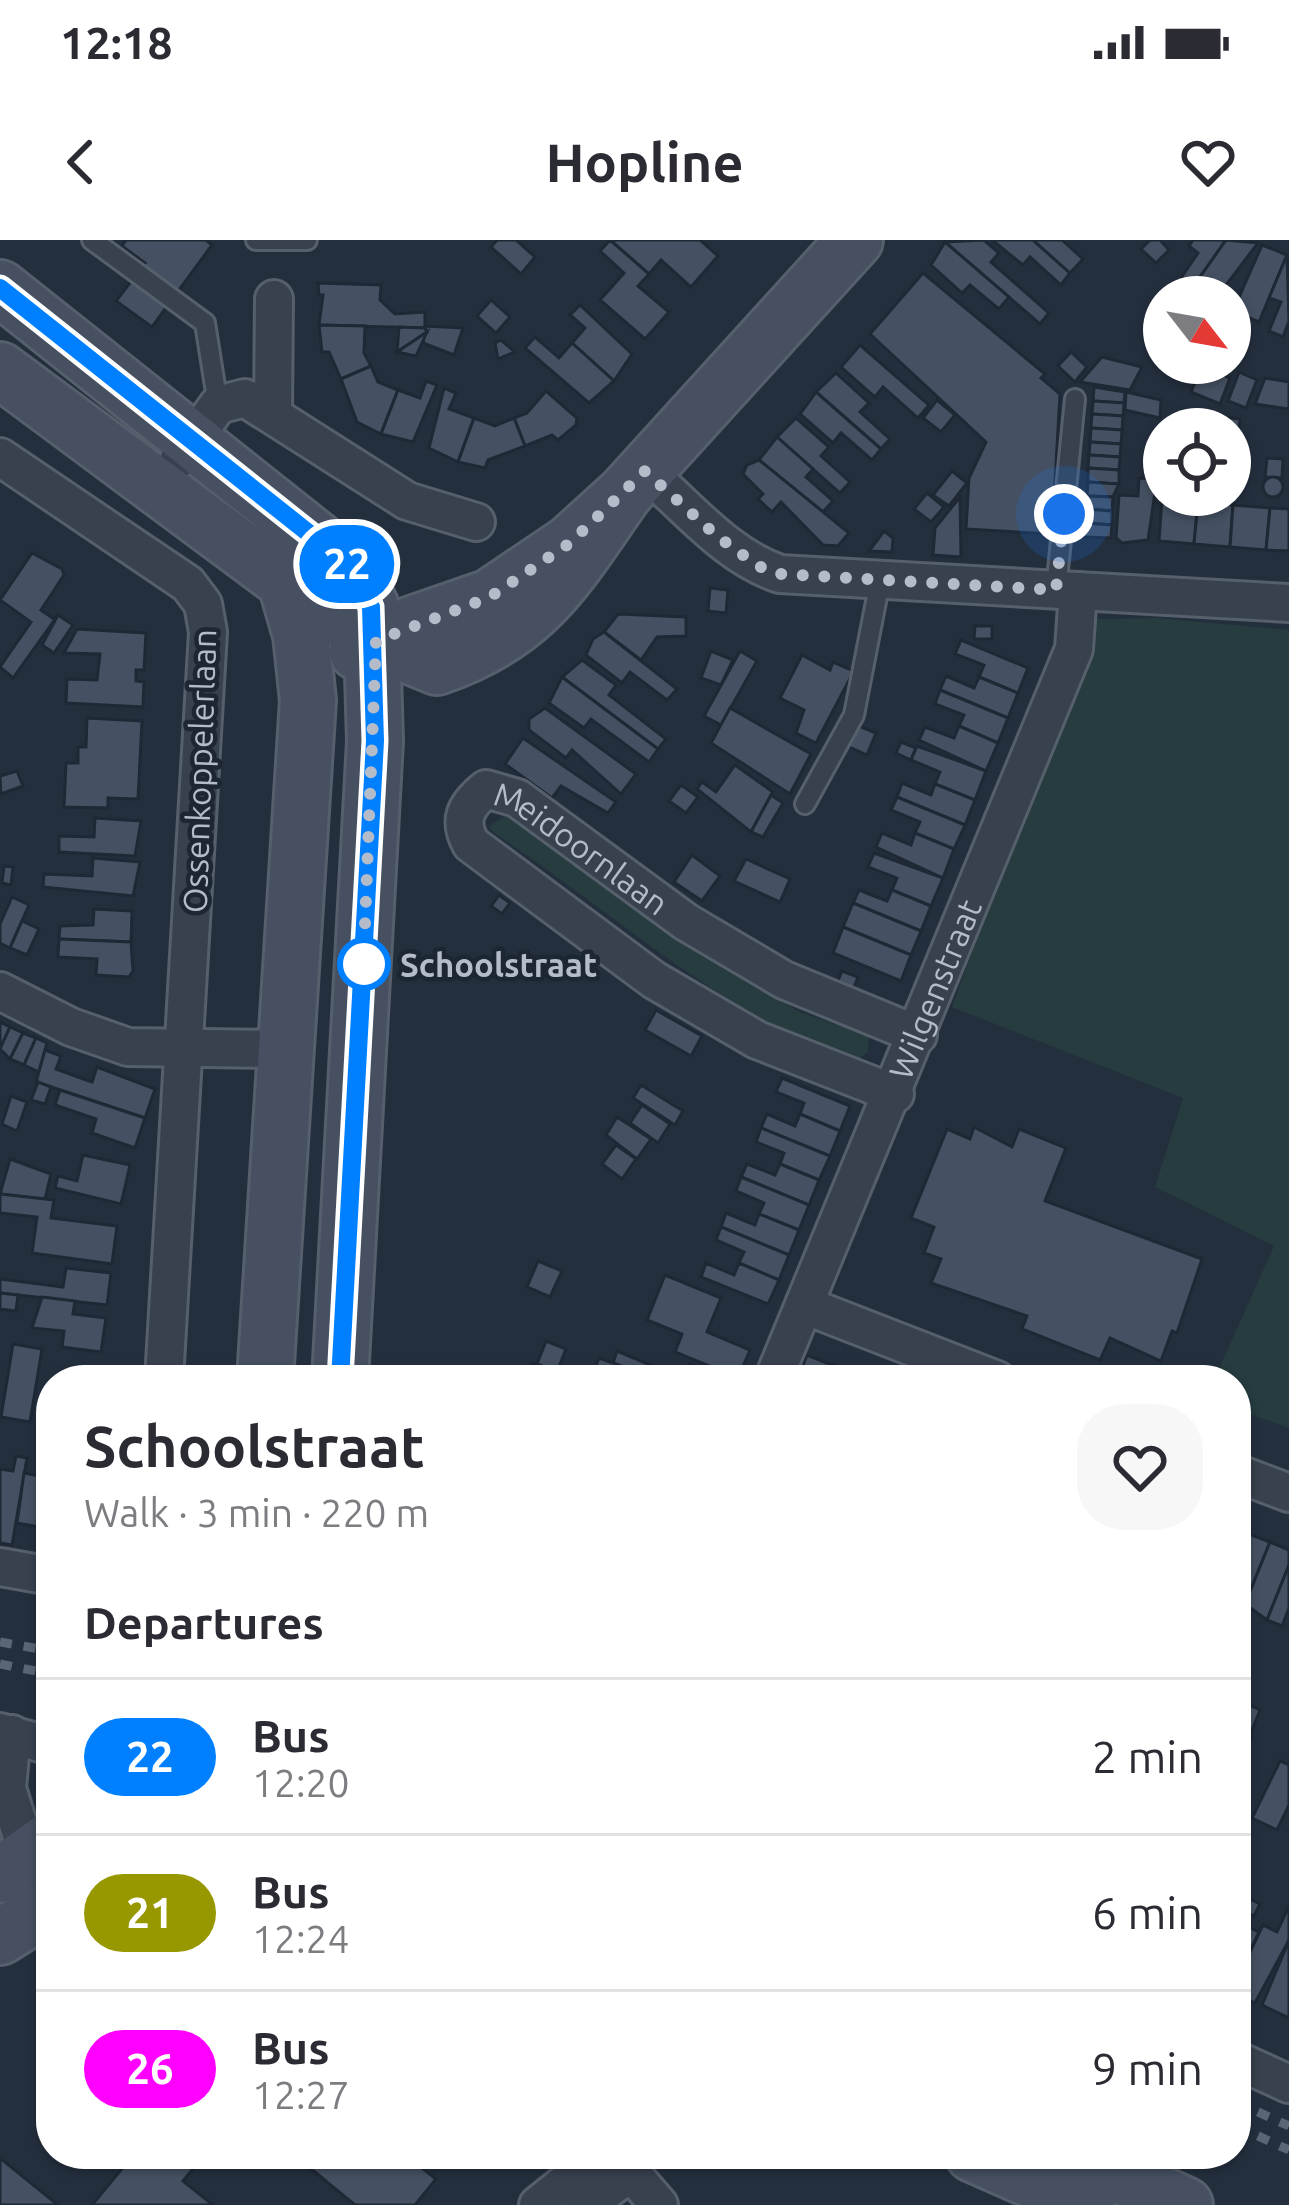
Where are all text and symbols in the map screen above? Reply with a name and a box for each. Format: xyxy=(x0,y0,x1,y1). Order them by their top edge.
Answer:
text: 12:18 xyxy=(60,17,173,68)
icon: back xyxy=(48,129,114,195)
icon: heart xyxy=(1175,129,1241,195)
text: Hopline xyxy=(545,132,744,192)
north arrow xyxy=(1143,276,1251,384)
map controls xyxy=(1143,276,1251,516)
button: locate xyxy=(1143,408,1251,516)
your location xyxy=(1034,484,1094,544)
line badge: 22 xyxy=(293,525,401,603)
text: 22 xyxy=(323,540,371,587)
street label: Ossenkoppelerlaan xyxy=(176,628,222,914)
street label: Meidoornlaan xyxy=(490,774,676,921)
street label: Wilgenstraat xyxy=(881,894,987,1084)
marker: Schoolstraat xyxy=(339,939,389,989)
place label: Schoolstraat xyxy=(400,946,597,983)
button: heart xyxy=(1077,1404,1203,1530)
text: Schoolstraat xyxy=(84,1414,425,1478)
text: Walk · 3 min · 220 m xyxy=(84,1491,429,1534)
text: Departures xyxy=(84,1597,324,1648)
text: Bus xyxy=(252,1710,329,1761)
text: 2 min xyxy=(1092,1731,1203,1782)
text: 22 xyxy=(126,1733,174,1780)
text: 12:20 xyxy=(252,1761,350,1804)
text: Bus xyxy=(252,1866,329,1917)
text: 6 min xyxy=(1092,1887,1203,1938)
text: 21 xyxy=(126,1889,174,1936)
text: 12:24 xyxy=(252,1917,350,1960)
text: Bus xyxy=(252,2022,329,2073)
text: 9 min xyxy=(1092,2043,1203,2094)
text: 26 xyxy=(126,2045,174,2092)
text: 12:27 xyxy=(252,2073,350,2116)

